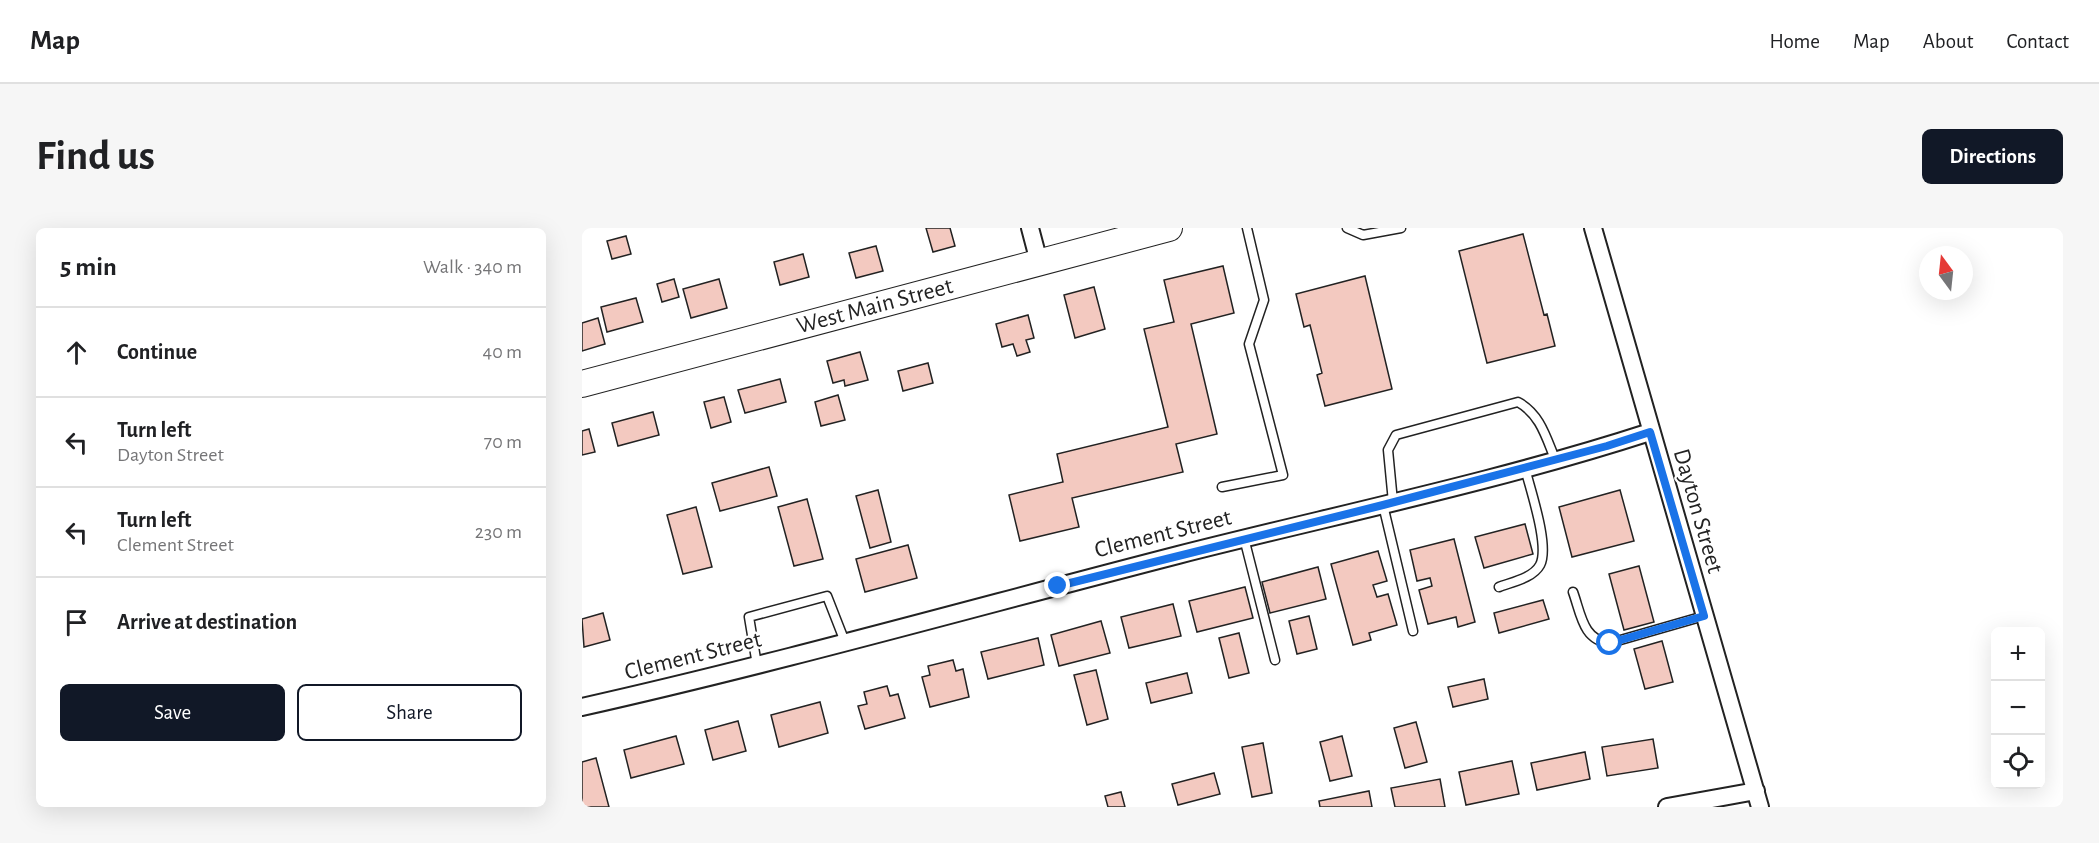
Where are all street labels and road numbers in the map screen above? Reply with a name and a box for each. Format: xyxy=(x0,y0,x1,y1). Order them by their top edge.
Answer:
street label: West Main Street xyxy=(794,274,956,338)
street label: Dayton Street xyxy=(1669,446,1727,576)
street label: Clement Street xyxy=(1092,505,1234,563)
street label: Clement Street xyxy=(622,627,764,685)

